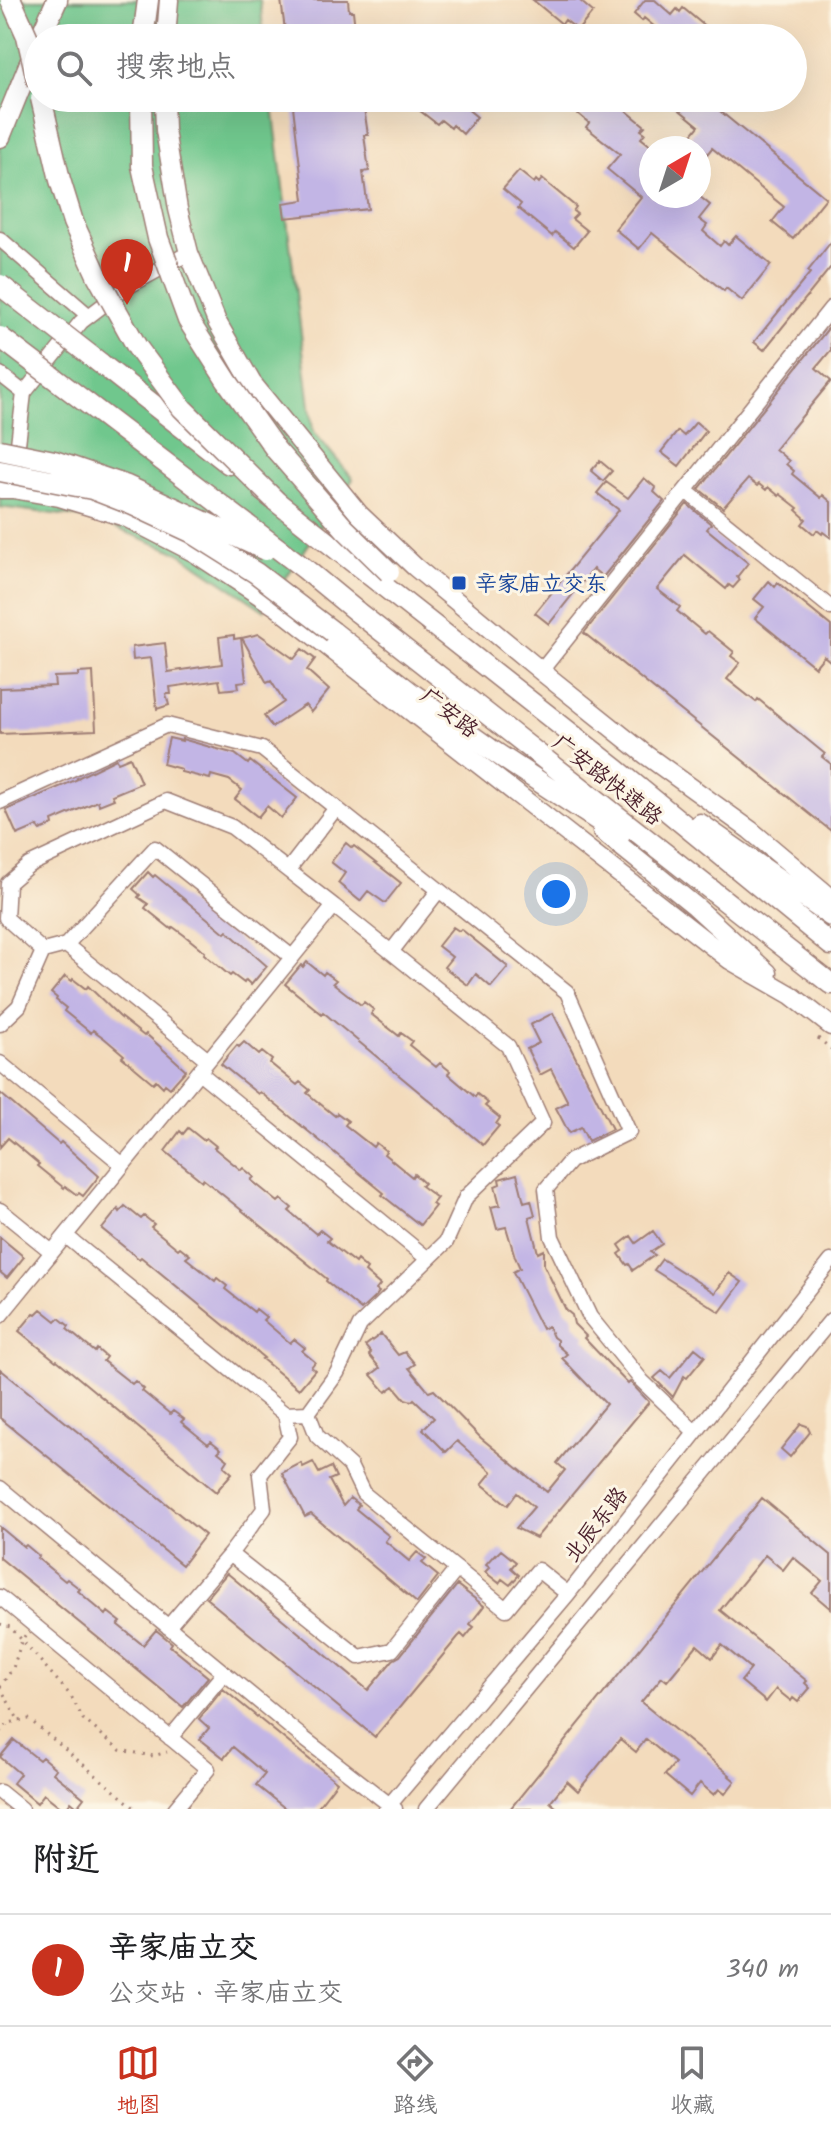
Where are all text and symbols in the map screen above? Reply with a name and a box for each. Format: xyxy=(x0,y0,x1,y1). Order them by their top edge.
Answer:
search box xyxy=(24,24,807,112)
text: 搜索地点 xyxy=(116,44,236,92)
icon: search xyxy=(52,46,96,90)
north arrow xyxy=(639,136,711,208)
pin: 1 xyxy=(101,239,153,305)
place label: 辛家庙立交东 xyxy=(475,568,607,603)
marker: 辛家庙立交东 xyxy=(450,574,468,592)
street label: 广安路 xyxy=(412,680,485,748)
street label: 广安路快速路 xyxy=(544,727,669,835)
your location xyxy=(536,874,576,914)
street label: 北辰东路 xyxy=(556,1480,638,1571)
text: 附近 xyxy=(32,1834,100,1888)
text: 辛家庙立交 xyxy=(108,1925,258,1973)
text: 1 xyxy=(54,1949,62,1991)
text: 340 m xyxy=(726,1949,799,1991)
text: 公交站 · 辛家庙立交 xyxy=(108,1973,343,2015)
tab: 地图 xyxy=(116,2041,161,2124)
tab: 路线 xyxy=(393,2041,438,2124)
tab: 收藏 xyxy=(670,2041,715,2124)

